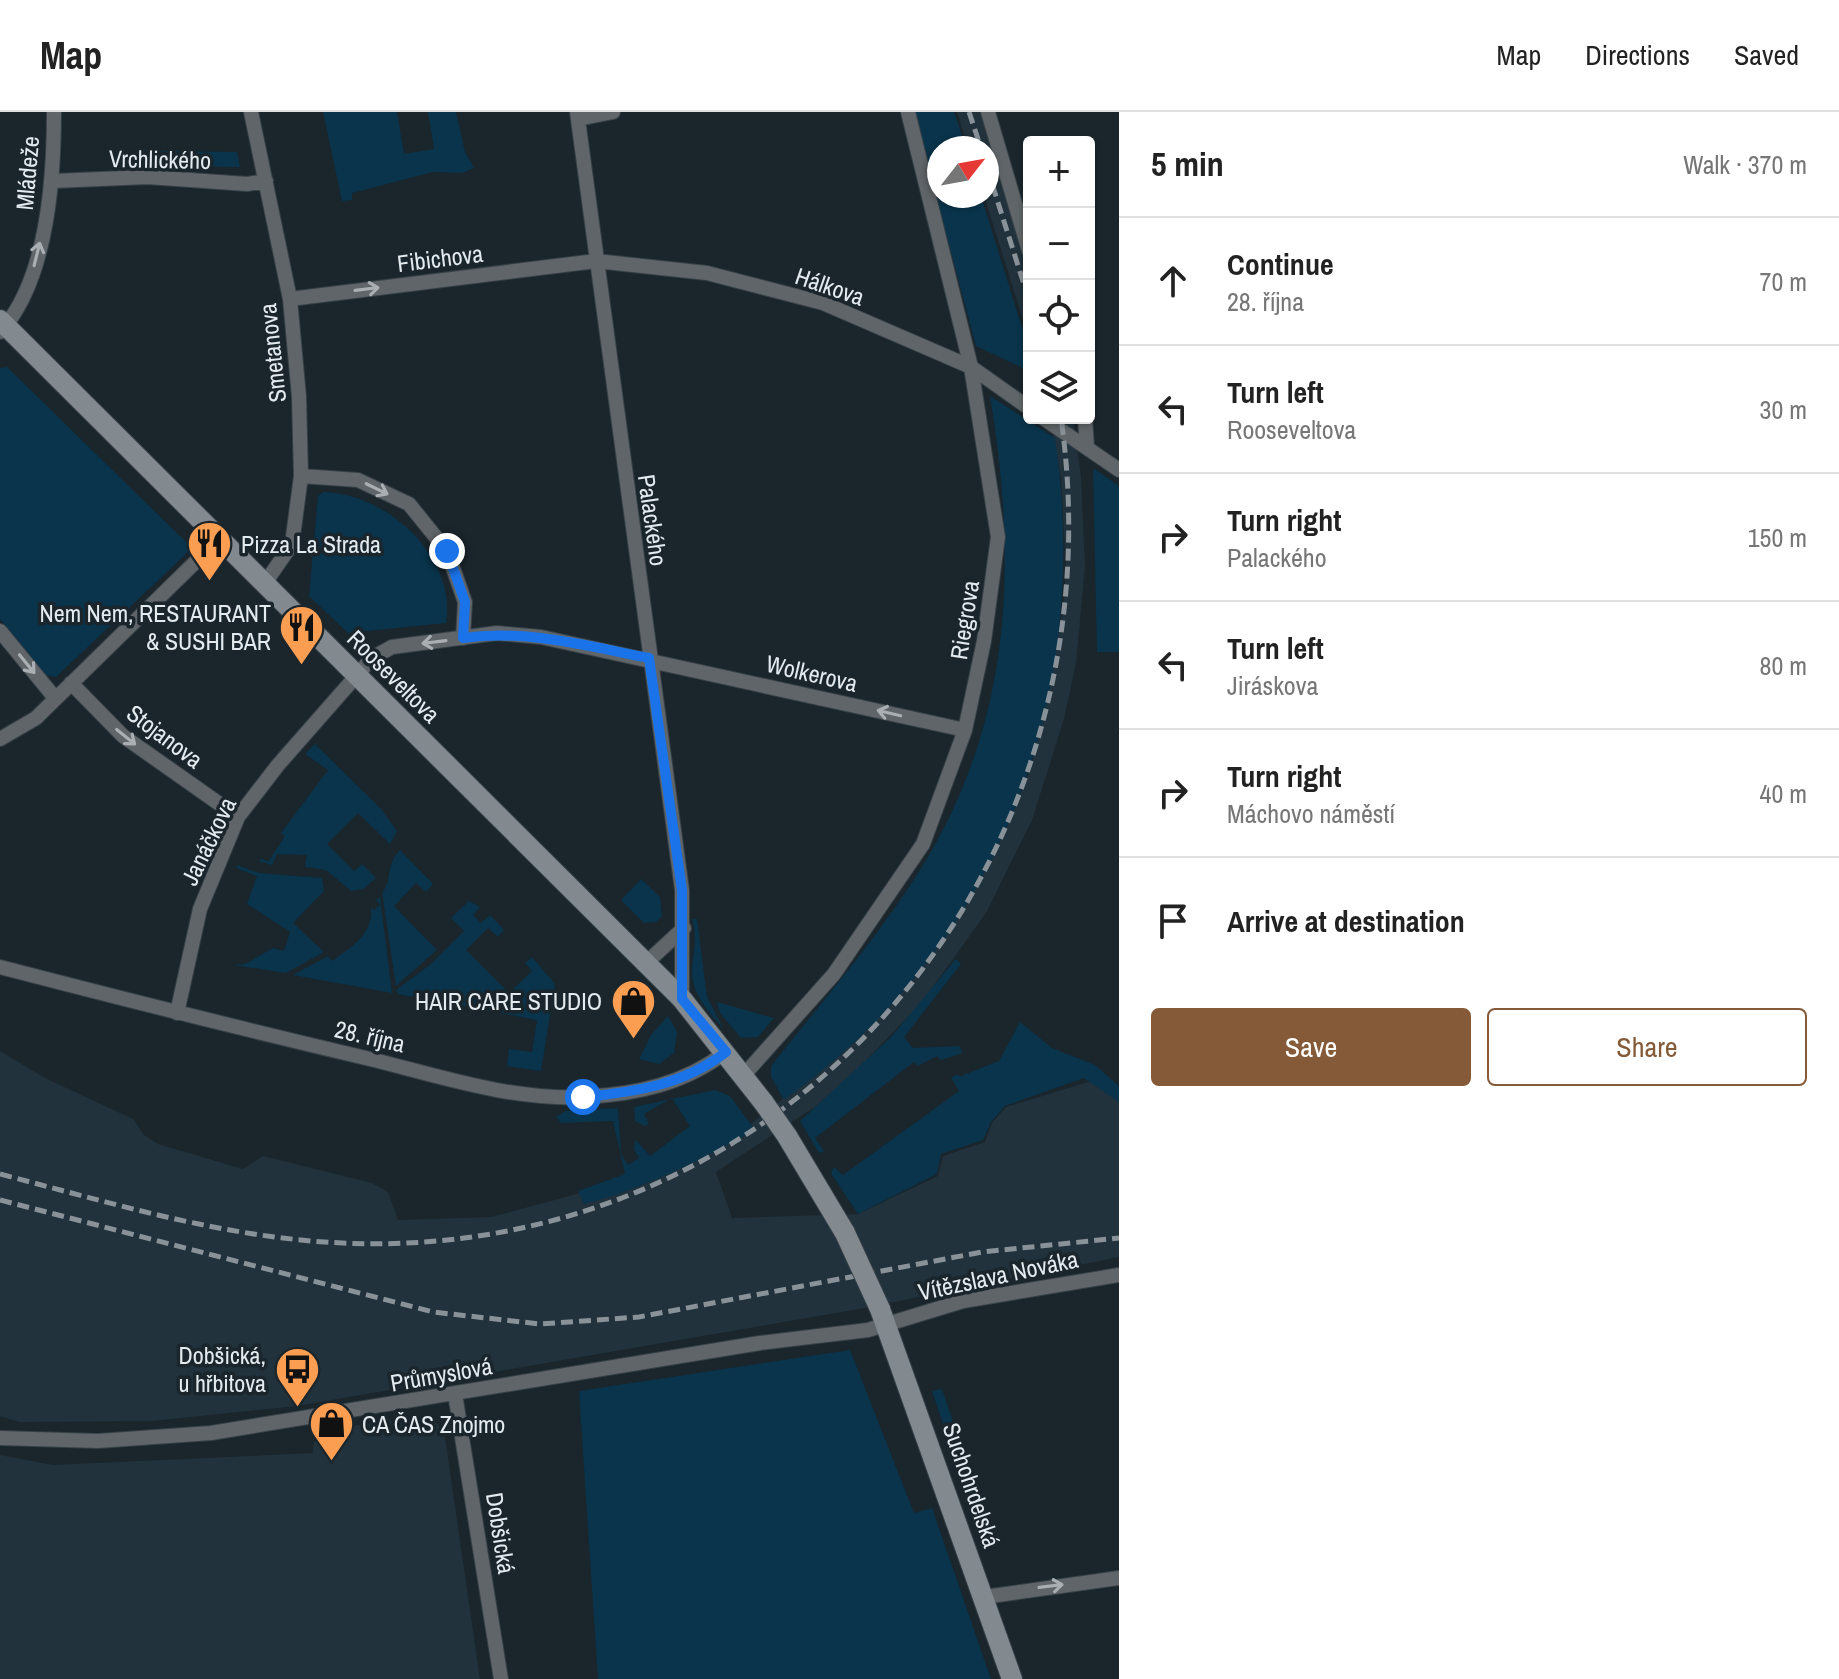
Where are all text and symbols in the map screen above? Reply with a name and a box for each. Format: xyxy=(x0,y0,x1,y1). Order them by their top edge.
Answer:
text: Map xyxy=(40,30,102,81)
text: Map xyxy=(1497,36,1541,74)
text: Directions xyxy=(1585,36,1690,74)
text: Saved xyxy=(1734,36,1799,74)
street label: Mládeže xyxy=(8,135,46,211)
north arrow xyxy=(927,136,999,208)
map controls xyxy=(1023,136,1095,424)
button: + xyxy=(1023,136,1095,208)
text: 5 min xyxy=(1151,141,1224,187)
street label: Vrchlického xyxy=(109,142,211,176)
text: Walk · 370 m xyxy=(1683,147,1807,182)
button: − xyxy=(1023,208,1095,280)
street label: Fibichova xyxy=(395,237,485,279)
one-way arrow xyxy=(30,242,45,268)
text: Continue xyxy=(1227,244,1334,284)
street label: Hálkova xyxy=(791,259,869,313)
icon: ahead xyxy=(1151,259,1195,303)
text: 70 m xyxy=(1760,264,1807,299)
button: locate xyxy=(1023,280,1095,352)
one-way arrow xyxy=(354,281,379,296)
text: 28. října xyxy=(1227,284,1304,319)
street label: Smetanova xyxy=(251,302,293,404)
button: layers xyxy=(1023,352,1095,424)
text: Turn left xyxy=(1227,372,1324,412)
icon: left xyxy=(1151,387,1195,431)
text: 30 m xyxy=(1760,392,1807,427)
text: Rooseveltova xyxy=(1227,412,1356,447)
street label: Palackého xyxy=(631,472,675,568)
one-way arrow xyxy=(364,481,388,497)
text: Turn right xyxy=(1227,500,1341,540)
icon: right xyxy=(1151,515,1195,559)
restaurant icon: Pizza La Strada xyxy=(186,520,234,583)
text: 150 m xyxy=(1748,520,1807,555)
place label: Pizza La Strada xyxy=(241,528,381,560)
route end xyxy=(429,533,465,569)
text: Palackého xyxy=(1227,540,1327,575)
street label: Riegrova xyxy=(942,578,986,662)
place label: Nem Nem, RESTAURANT & SUSHI BAR xyxy=(40,597,271,657)
restaurant icon: Nem Nem, RESTAURANT & SUSHI BAR xyxy=(278,603,326,666)
street label: Rooseveltova xyxy=(341,623,448,730)
text: Turn left xyxy=(1227,628,1324,668)
one-way arrow xyxy=(422,635,447,650)
icon: left xyxy=(1151,643,1195,687)
street label: Wolkerova xyxy=(763,647,861,699)
text: 80 m xyxy=(1760,648,1807,683)
one-way arrow xyxy=(18,654,36,675)
text: Jiráskova xyxy=(1227,668,1318,703)
street label: Stojanova xyxy=(120,697,210,775)
one-way arrow xyxy=(877,705,902,720)
one-way arrow xyxy=(116,728,136,746)
text: Turn right xyxy=(1227,756,1341,796)
icon: right xyxy=(1151,771,1195,815)
text: 40 m xyxy=(1760,776,1807,811)
street label: Janáčkova xyxy=(173,792,243,890)
text: Máchovo náměstí xyxy=(1227,796,1395,831)
icon: arrive xyxy=(1151,899,1195,943)
text: Arrive at destination xyxy=(1227,901,1465,941)
shop icon: HAIR CARE STUDIO xyxy=(609,977,657,1040)
place label: HAIR CARE STUDIO xyxy=(415,985,602,1017)
button: Save xyxy=(1151,1008,1471,1086)
button: Share xyxy=(1487,1008,1807,1086)
street label: 28. října xyxy=(332,1012,408,1060)
route start xyxy=(565,1079,601,1115)
street label: Vítězslava Nováka xyxy=(915,1242,1081,1308)
place label: Dobšická, u hřbitova xyxy=(178,1339,266,1399)
bus stop icon: Dobšická, u hřbitova xyxy=(273,1345,321,1408)
street label: Průmyslová xyxy=(388,1349,494,1399)
shop icon: CA ČAS Znojmo xyxy=(307,1400,355,1463)
place label: CA ČAS Znojmo xyxy=(362,1408,505,1440)
street label: Suchohrdelská xyxy=(936,1418,1008,1552)
street label: Dobšická xyxy=(479,1490,523,1576)
one-way arrow xyxy=(1037,1579,1064,1594)

